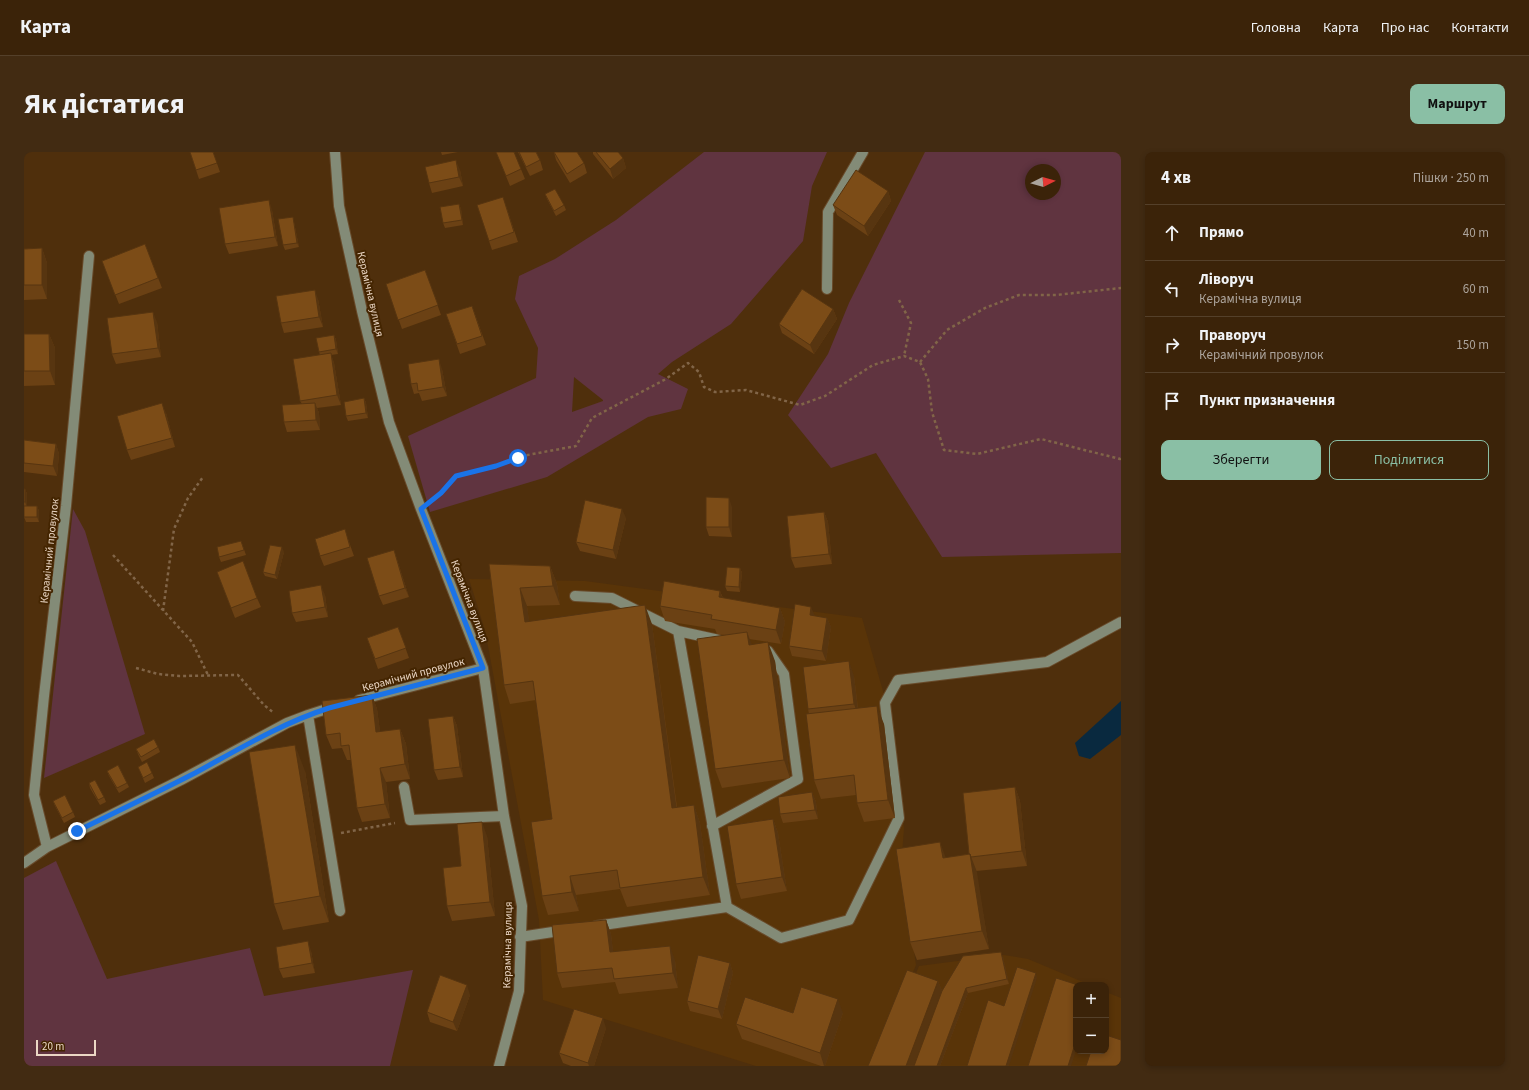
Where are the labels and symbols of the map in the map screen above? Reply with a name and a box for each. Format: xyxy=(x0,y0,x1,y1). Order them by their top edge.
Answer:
north arrow xyxy=(1025,164,1061,200)
street label: Керамічна вулиця xyxy=(353,250,388,338)
route start xyxy=(509,449,527,467)
street label: Керамічний провулок xyxy=(37,497,63,604)
street label: Керамічна вулиця xyxy=(447,558,492,644)
street label: Керамічний провулок xyxy=(360,653,466,695)
route end xyxy=(68,822,86,840)
street label: Керамічна вулиця xyxy=(499,901,516,989)
scale bar xyxy=(36,1038,96,1057)

